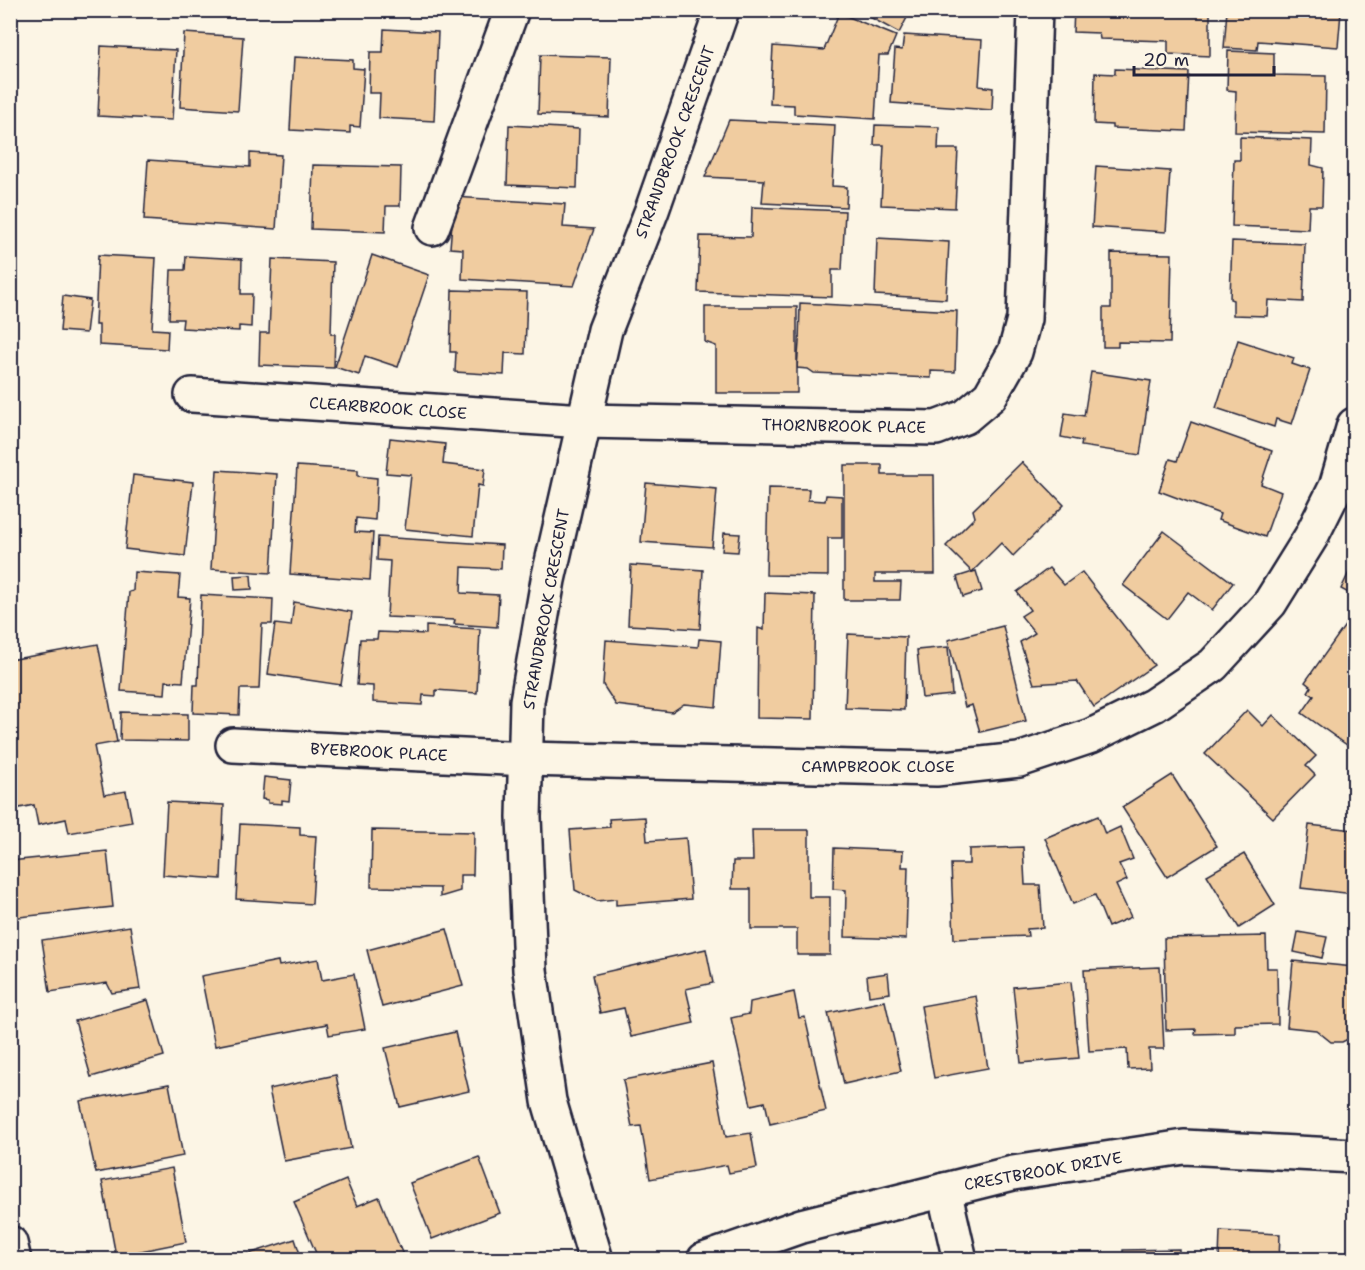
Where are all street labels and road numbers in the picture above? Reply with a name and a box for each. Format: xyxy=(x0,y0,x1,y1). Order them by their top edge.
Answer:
street label: STRANDBROOK CRESCENT xyxy=(630,43,720,241)
street label: CLEARBROOK CLOSE xyxy=(309,392,467,424)
street label: THORNBROOK PLACE xyxy=(762,414,926,438)
street label: STRANDBROOK CRESCENT xyxy=(518,507,574,711)
street label: BYEBROOK PLACE xyxy=(310,738,448,766)
street label: CAMPBROOK CLOSE xyxy=(801,756,955,777)
street label: CRESTBROOK DRIVE xyxy=(962,1147,1124,1195)

